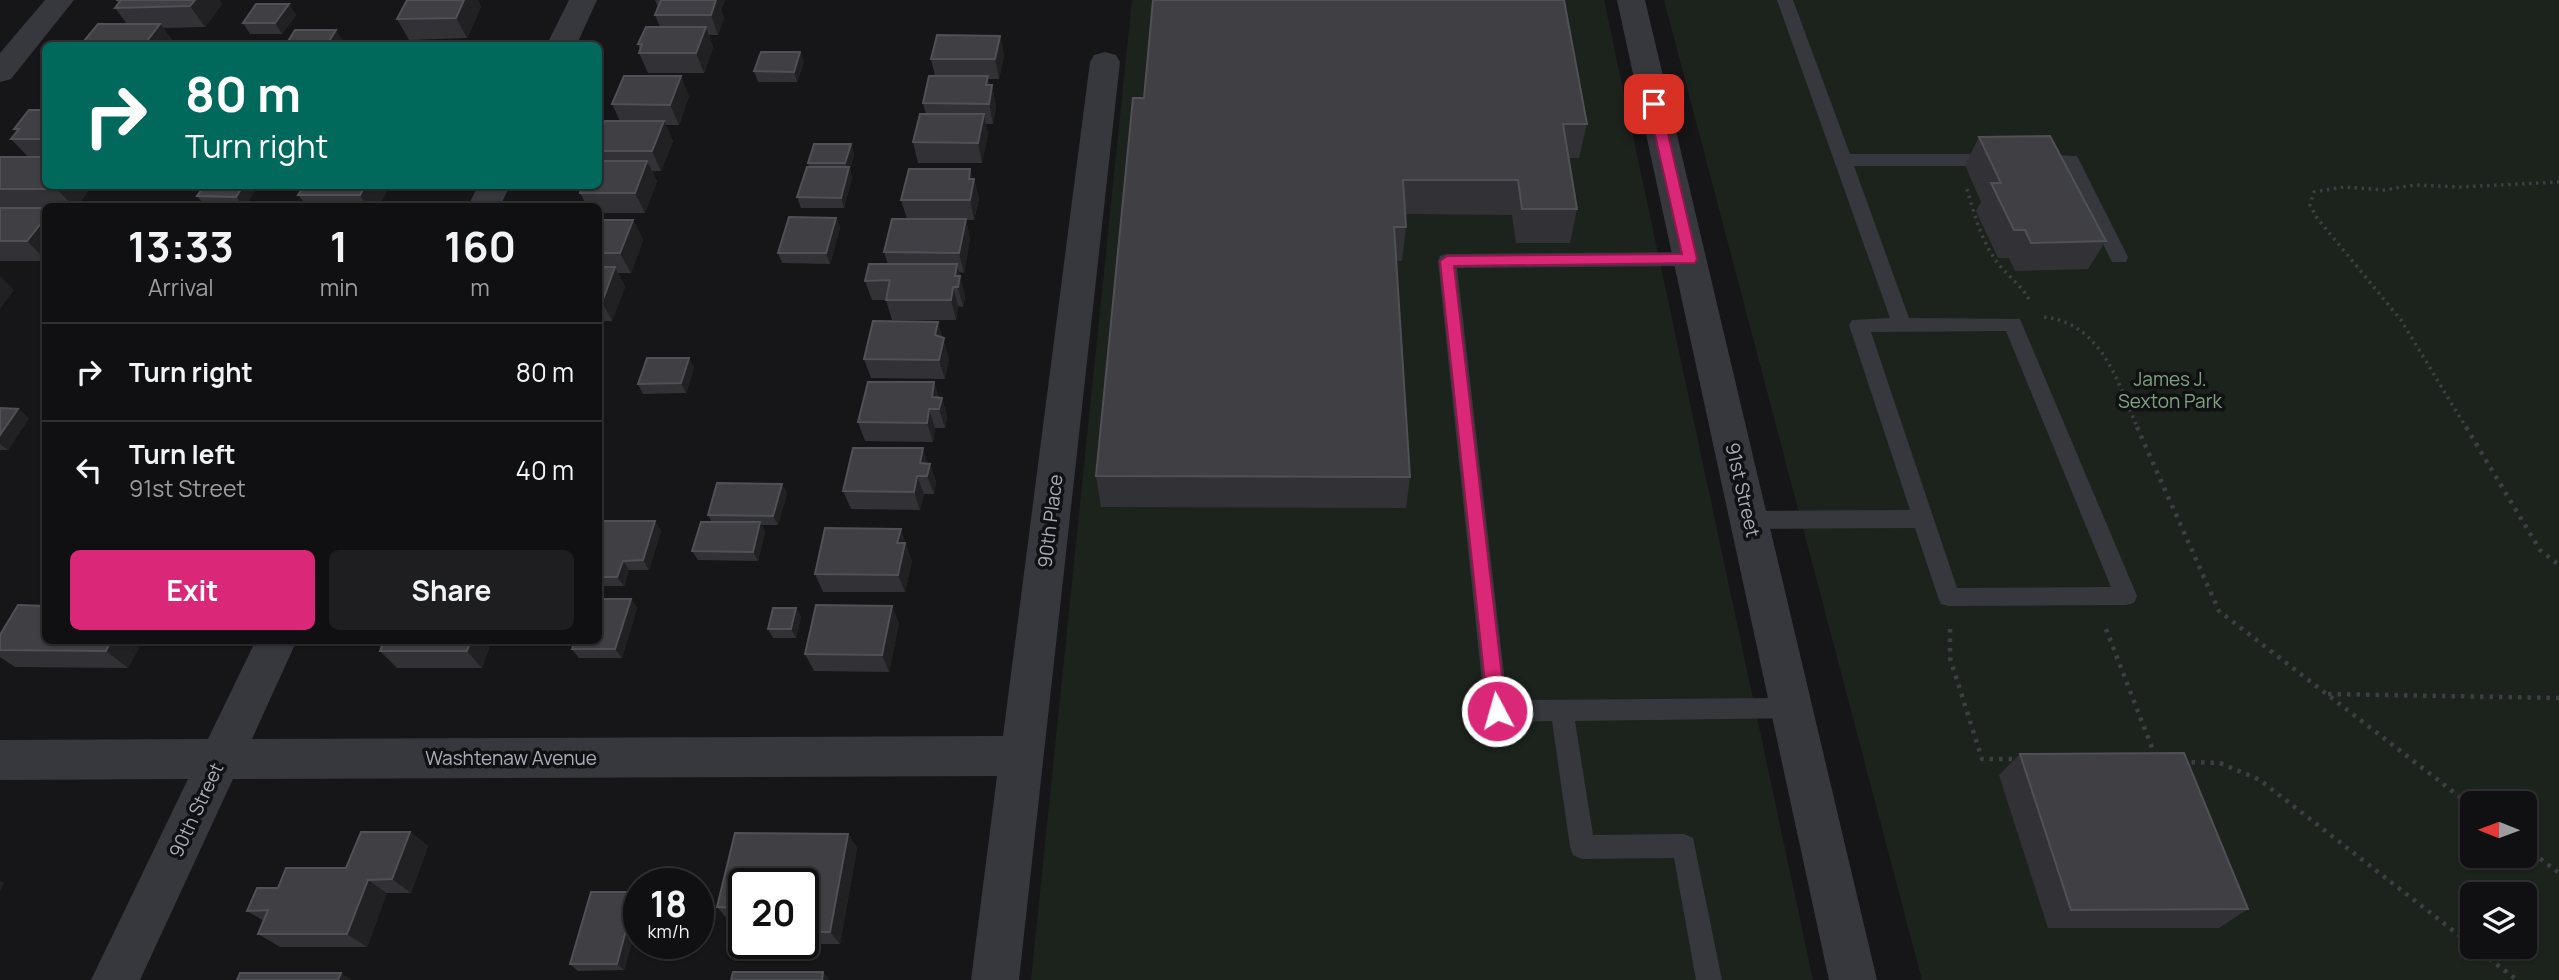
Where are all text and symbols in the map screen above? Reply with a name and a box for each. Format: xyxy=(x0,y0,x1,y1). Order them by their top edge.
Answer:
text: 80 m xyxy=(185,60,301,127)
icon: right xyxy=(70,70,161,161)
pin xyxy=(1624,74,1684,134)
icon: arrive xyxy=(1635,85,1673,123)
text: Turn right xyxy=(185,124,328,168)
text: 13:33 xyxy=(128,217,234,275)
text: 1 xyxy=(330,217,348,275)
text: 160 xyxy=(444,217,516,275)
text: Arrival xyxy=(148,271,214,303)
text: min xyxy=(320,271,358,303)
text: m xyxy=(470,271,490,303)
icon: right xyxy=(70,353,108,391)
text: Turn right xyxy=(129,354,253,390)
text: 80 m xyxy=(516,354,574,390)
park label: James J. Sexton Park xyxy=(2118,366,2223,414)
text: Turn left xyxy=(129,436,236,472)
street label: 91st Street xyxy=(1719,440,1767,540)
icon: left xyxy=(70,451,108,489)
text: 40 m xyxy=(516,452,574,488)
text: 91st Street xyxy=(129,472,246,504)
street label: 90th Place xyxy=(1031,473,1069,569)
button: Exit xyxy=(70,550,315,630)
button: Share xyxy=(329,550,574,630)
position arrow xyxy=(1460,674,1534,748)
street label: Washtenaw Avenue xyxy=(425,745,597,771)
street label: 90th Street xyxy=(163,758,229,862)
north arrow xyxy=(2460,791,2538,868)
map controls xyxy=(2460,791,2537,959)
speed limit sign: 20 xyxy=(728,868,819,959)
text: 18 xyxy=(650,880,687,928)
button: layers xyxy=(2460,882,2537,959)
text: km/h xyxy=(648,919,689,943)

